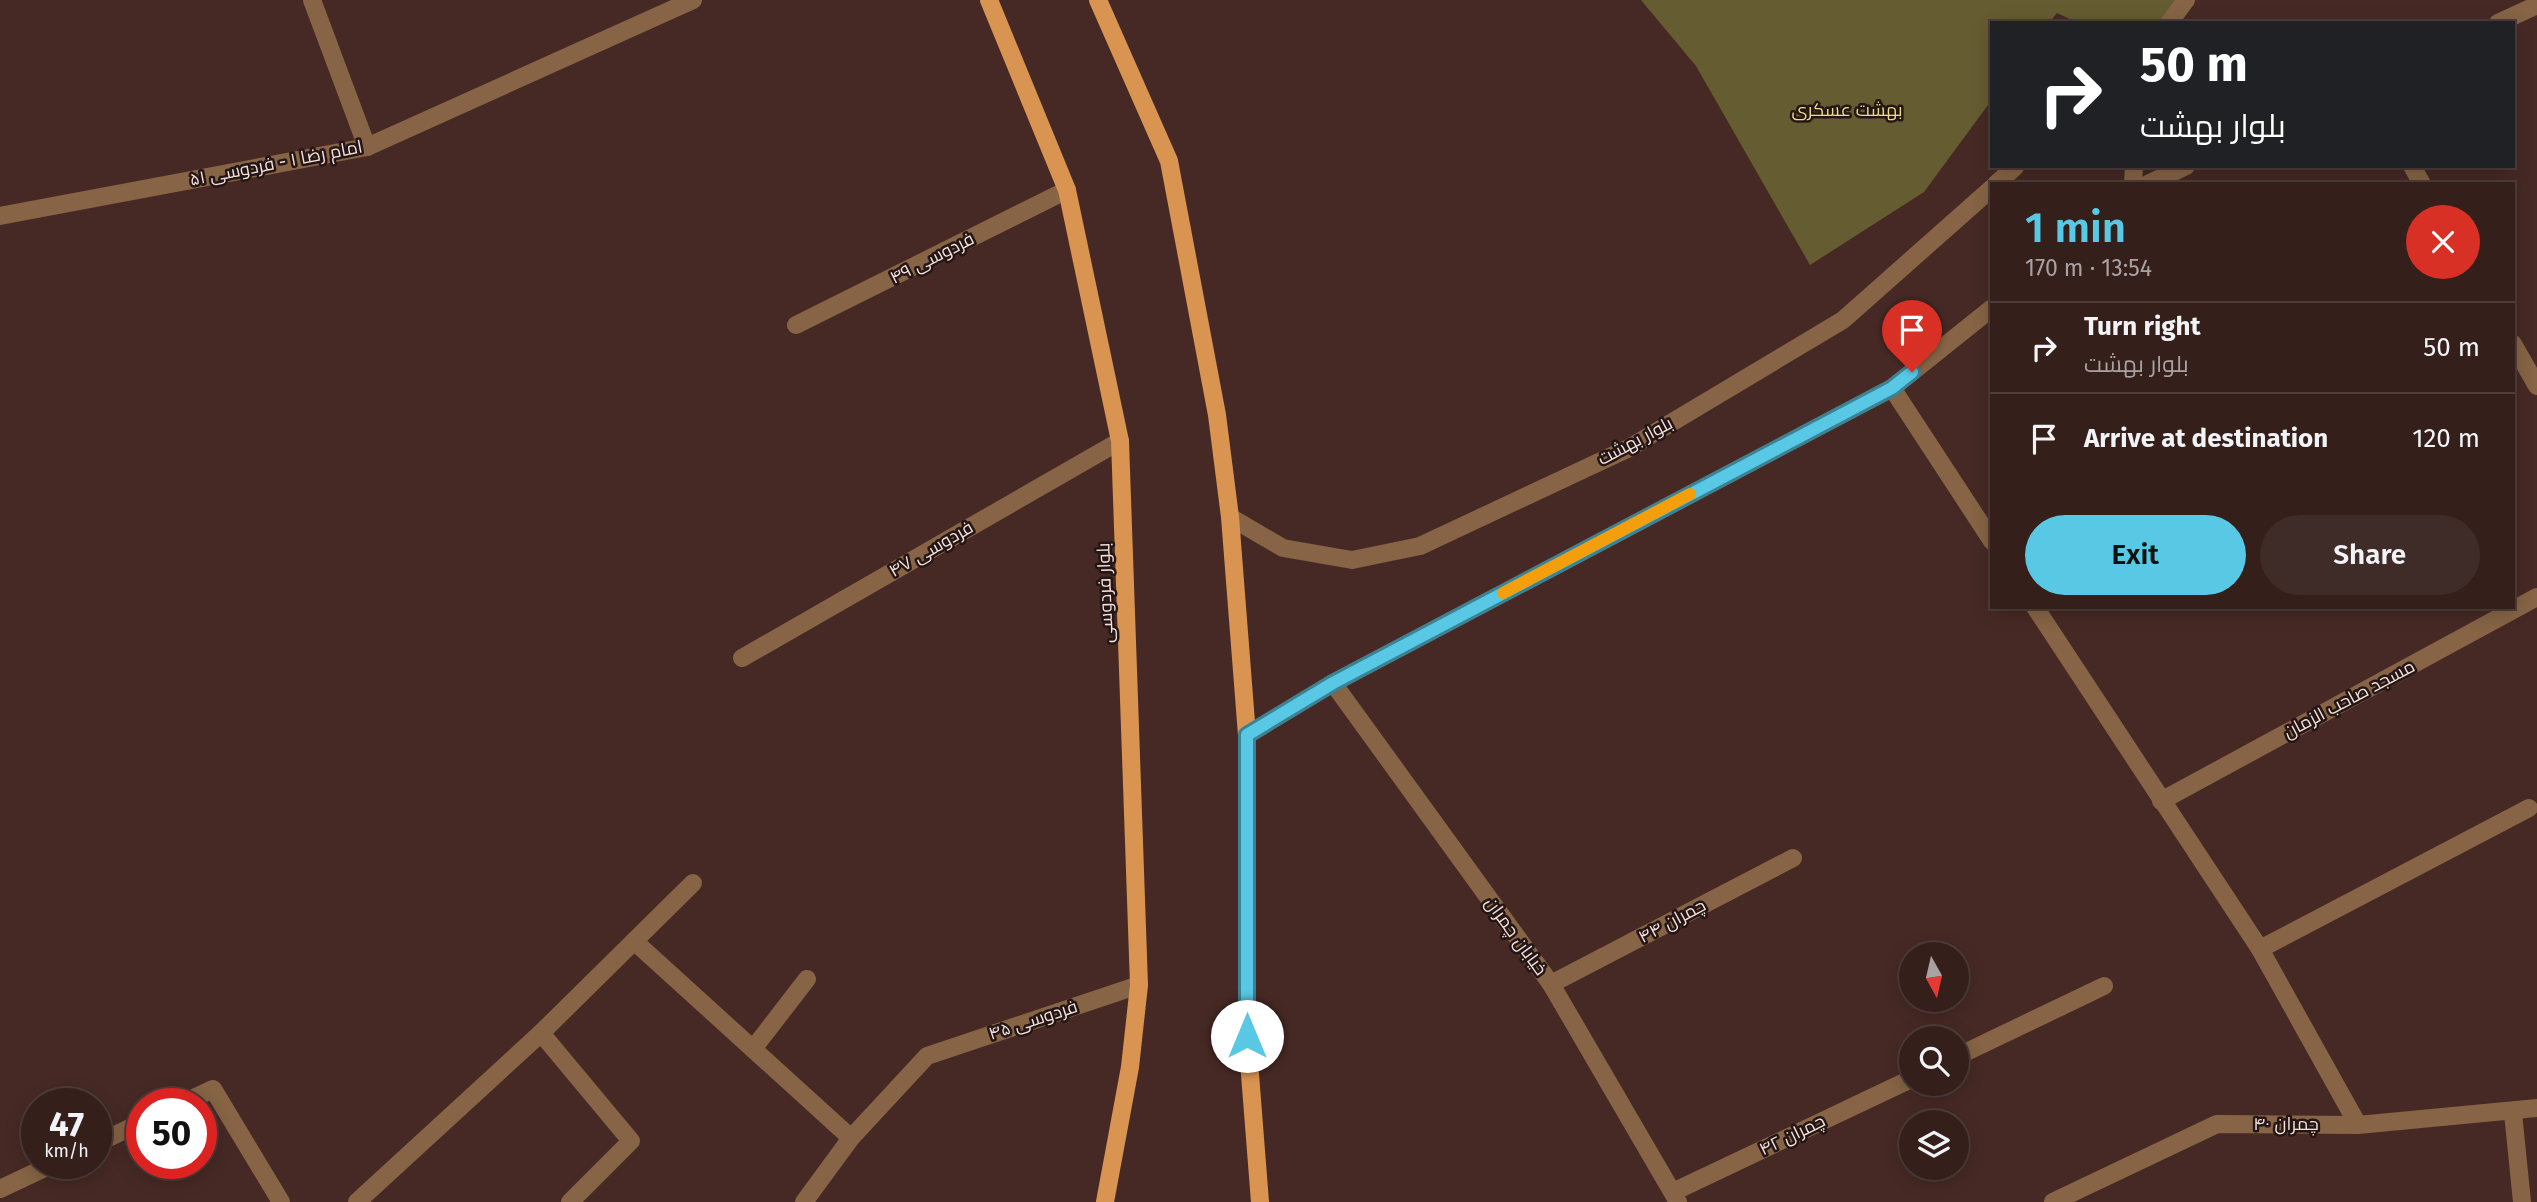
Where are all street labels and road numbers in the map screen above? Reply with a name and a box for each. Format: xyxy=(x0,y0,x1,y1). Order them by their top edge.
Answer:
street label: امام رضا ۱ - فردوسی ۵۱ xyxy=(188,135,364,192)
street label: فردوسی ۴۹ xyxy=(886,227,978,289)
street label: بلوار بهشت xyxy=(1594,412,1676,470)
street label: فردوسی ۴۷ xyxy=(885,516,977,582)
street label: بلوار فردوسی xyxy=(1092,542,1118,644)
street label: مسجد صاحب الزمان xyxy=(2279,655,2419,743)
street label: خیابان چمران xyxy=(1479,892,1552,980)
street label: چمران ۴۴ xyxy=(1635,894,1710,949)
street label: فردوسی ۴۵ xyxy=(986,995,1080,1045)
street label: چمران ۴۲ xyxy=(1755,1110,1829,1161)
street label: چمران ۴۰ xyxy=(2253,1113,2319,1136)

